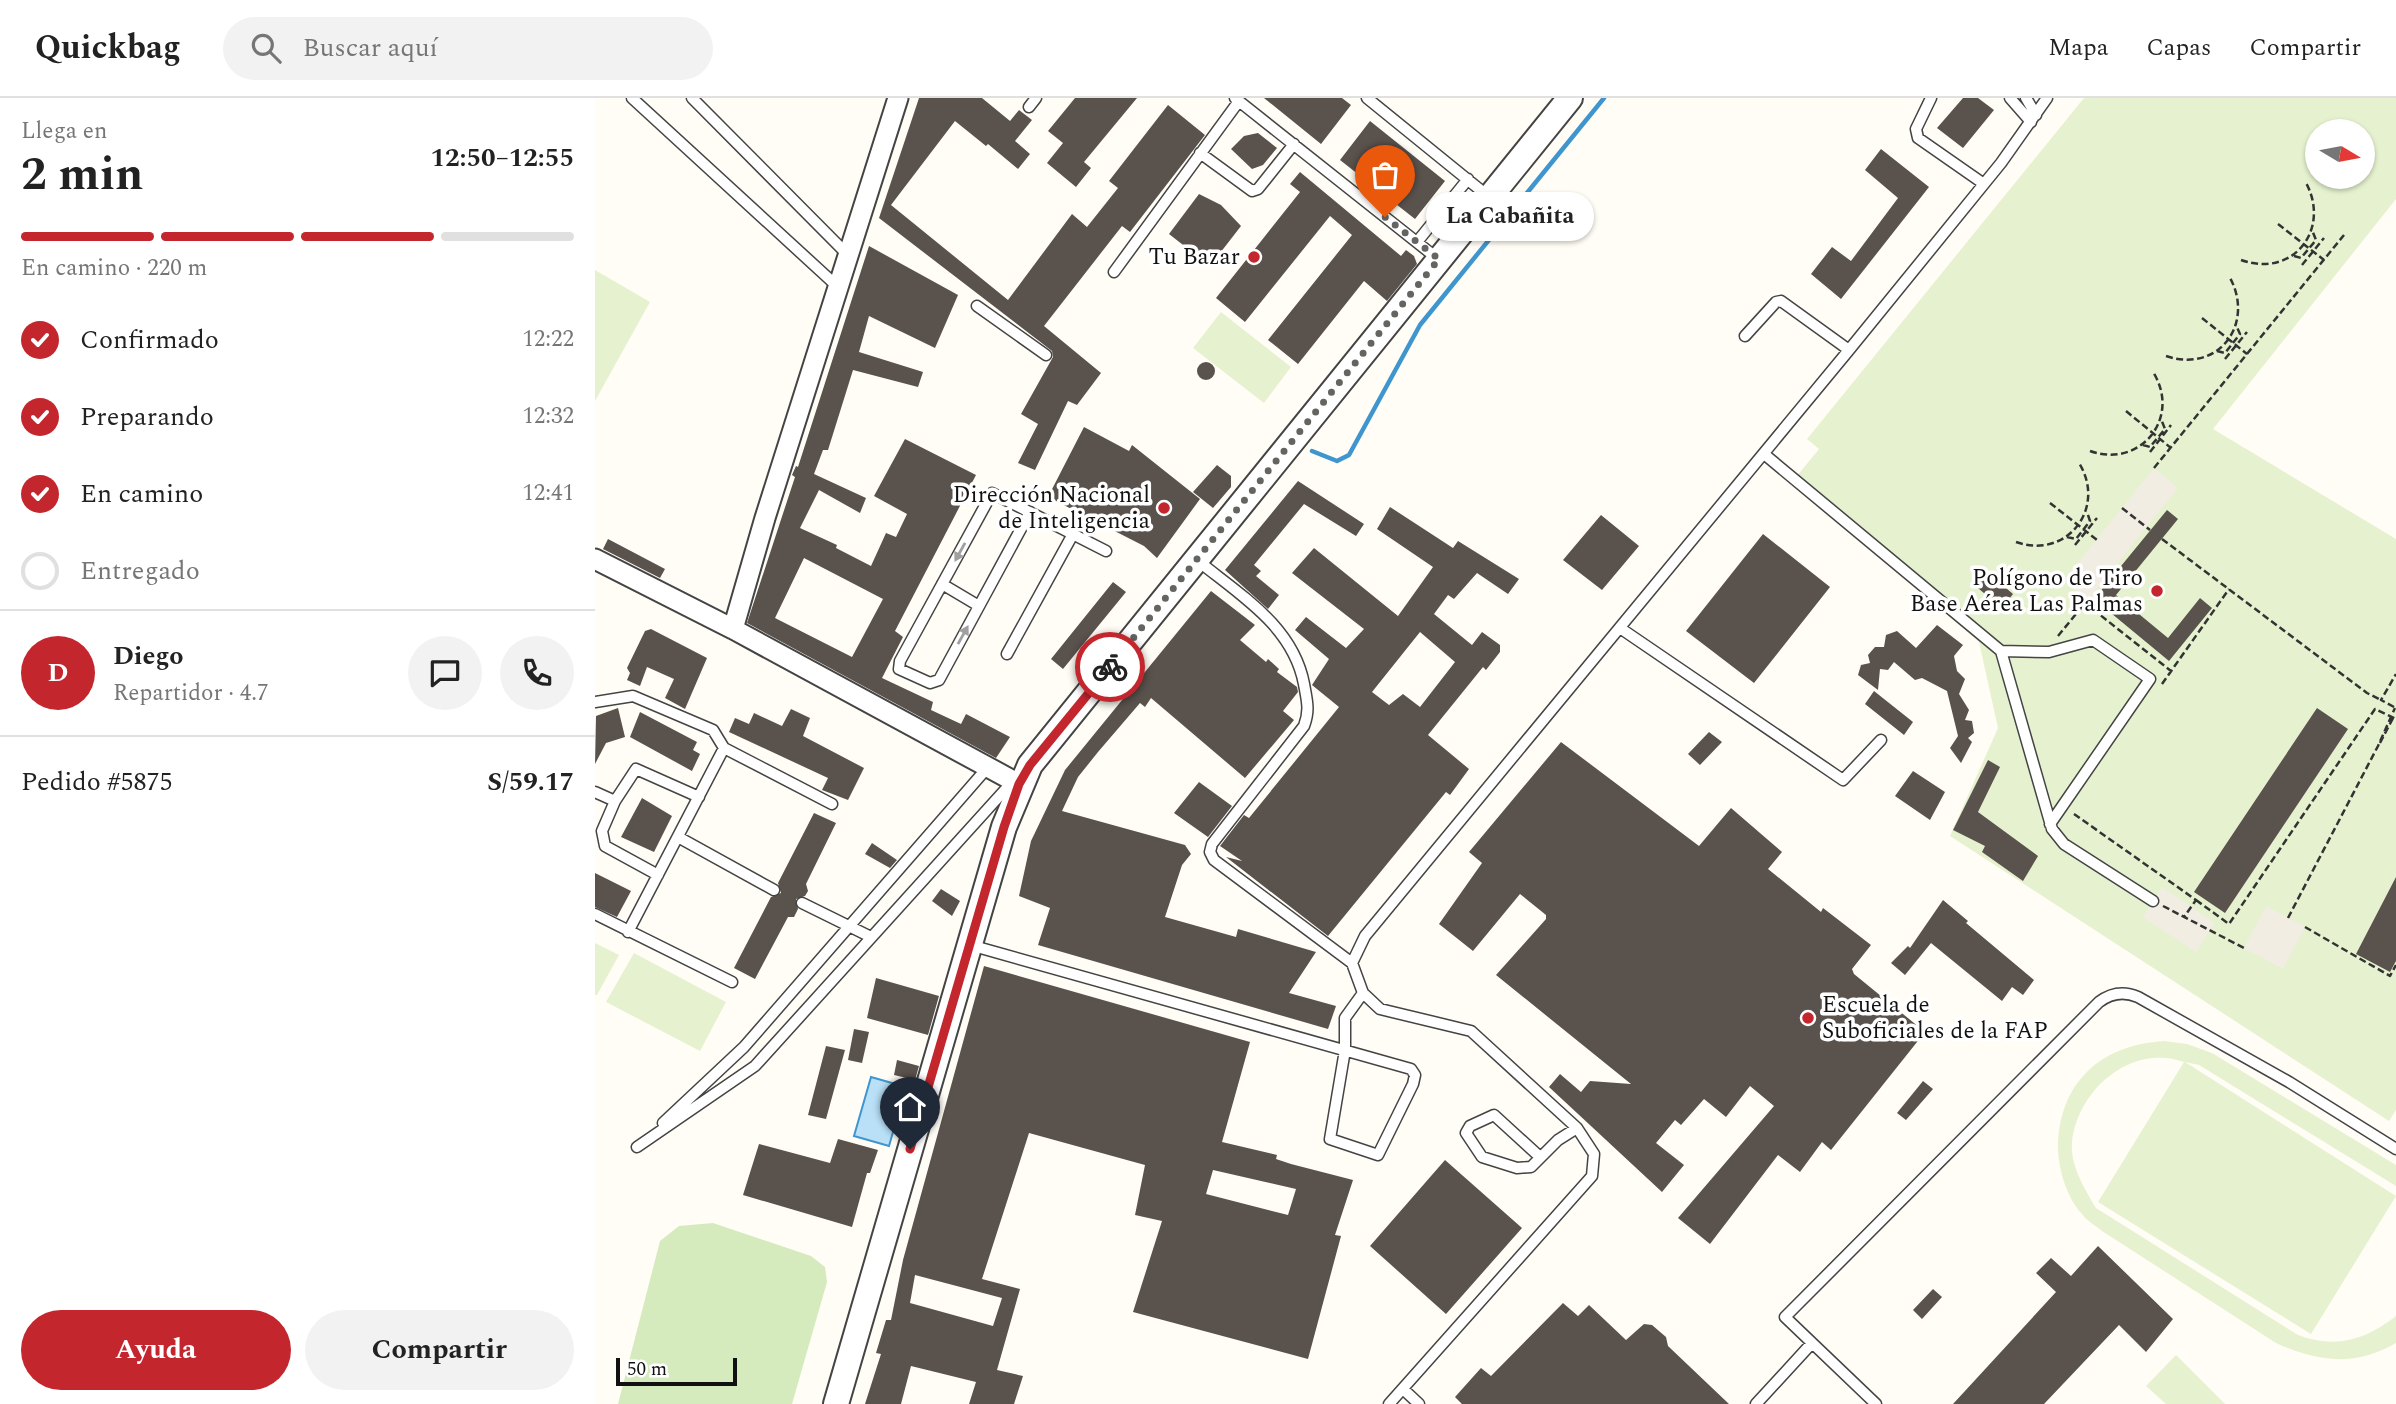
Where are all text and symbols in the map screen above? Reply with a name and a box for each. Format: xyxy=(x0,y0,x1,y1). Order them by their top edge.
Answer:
search box xyxy=(223,17,713,80)
text: Quickbag xyxy=(35,23,181,73)
text: Buscar aquí xyxy=(303,28,438,68)
icon: search xyxy=(247,29,285,67)
text: Mapa xyxy=(2048,30,2108,66)
text: Capas xyxy=(2146,30,2211,66)
text: Compartir xyxy=(2249,30,2361,66)
text: Llega en xyxy=(21,114,107,149)
north arrow xyxy=(2305,119,2375,189)
map controls xyxy=(2305,119,2375,189)
text: 12:50–12:55 xyxy=(430,138,574,178)
text: 2 min xyxy=(21,140,143,210)
pin xyxy=(1355,145,1415,217)
icon: bag xyxy=(1366,156,1404,194)
callout: La Cabañita xyxy=(1427,192,1595,242)
text: La Cabañita xyxy=(1446,199,1574,234)
place label: Tu Bazar xyxy=(1148,240,1240,275)
marker: Tu Bazar xyxy=(1246,249,1262,265)
text: En camino · 220 m xyxy=(21,251,207,286)
text: Confirmado xyxy=(80,320,219,360)
icon: check xyxy=(21,321,59,359)
text: 12:22 xyxy=(522,322,574,357)
text: Preparando xyxy=(80,397,214,437)
icon: check xyxy=(21,398,59,436)
text: 12:32 xyxy=(522,399,574,434)
text: En camino xyxy=(80,474,203,514)
icon: check xyxy=(21,475,59,513)
text: 12:41 xyxy=(522,476,574,511)
place label: Dirección Nacional de Inteligencia xyxy=(953,478,1150,539)
marker: Dirección Nacional de Inteligencia xyxy=(1156,500,1172,516)
one-way arrow xyxy=(954,543,966,562)
text: Entregado xyxy=(80,551,200,591)
place label: Polígono de Tiro Base Aérea Las Palmas xyxy=(1910,561,2143,622)
marker: Polígono de Tiro Base Aérea Las Palmas xyxy=(2149,583,2165,599)
one-way arrow xyxy=(957,624,969,644)
courier xyxy=(1075,632,1145,702)
text: Diego xyxy=(113,636,184,676)
button: chat xyxy=(408,636,482,710)
button: phone xyxy=(500,636,574,710)
icon: bike xyxy=(1091,648,1129,686)
text: D xyxy=(48,653,68,693)
text: Repartidor · 4.7 xyxy=(113,676,269,711)
text: Pedido #5875 xyxy=(21,762,172,802)
text: S/59.17 xyxy=(487,762,574,802)
place label: Escuela de Suboficiales de la FAP xyxy=(1822,988,2048,1049)
marker: Escuela de Suboficiales de la FAP xyxy=(1800,1010,1816,1026)
pin xyxy=(880,1077,940,1149)
icon: home xyxy=(891,1088,929,1126)
button: Ayuda xyxy=(21,1310,291,1390)
button: Compartir xyxy=(305,1310,574,1390)
scale bar xyxy=(616,1355,737,1387)
text: 50 m xyxy=(627,1355,667,1384)

